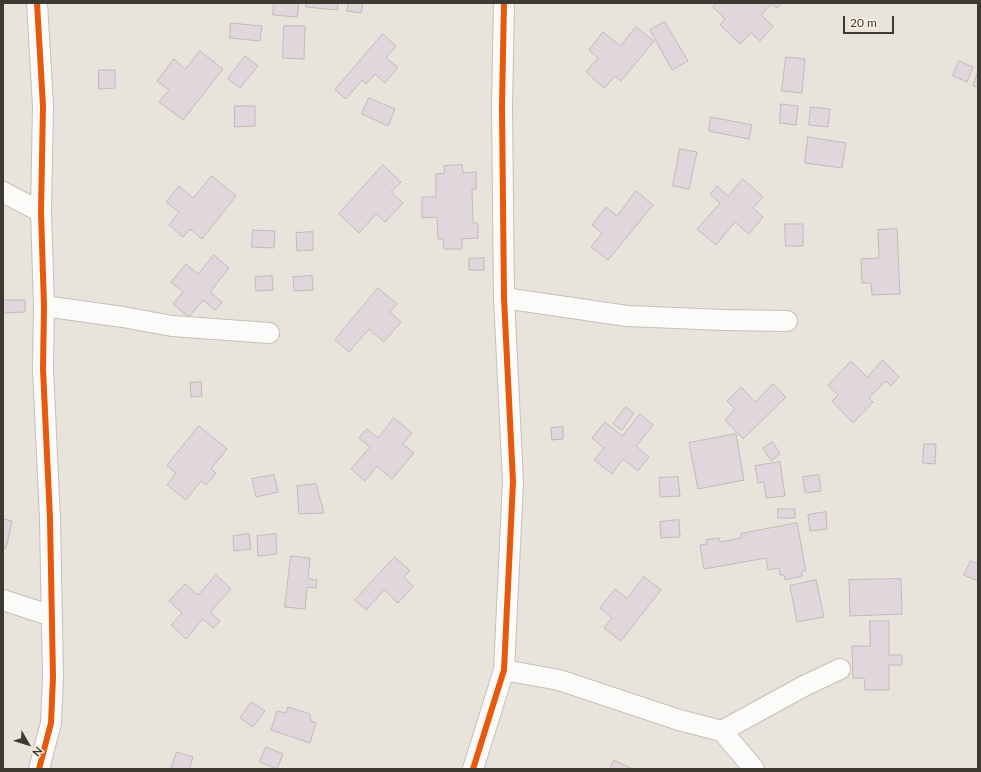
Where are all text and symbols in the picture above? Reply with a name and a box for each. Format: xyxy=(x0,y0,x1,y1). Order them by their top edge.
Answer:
scale bar xyxy=(845,8,896,34)
text: 20 m xyxy=(850,15,877,30)
north arrow xyxy=(8,724,48,764)
text: N xyxy=(30,744,45,759)

